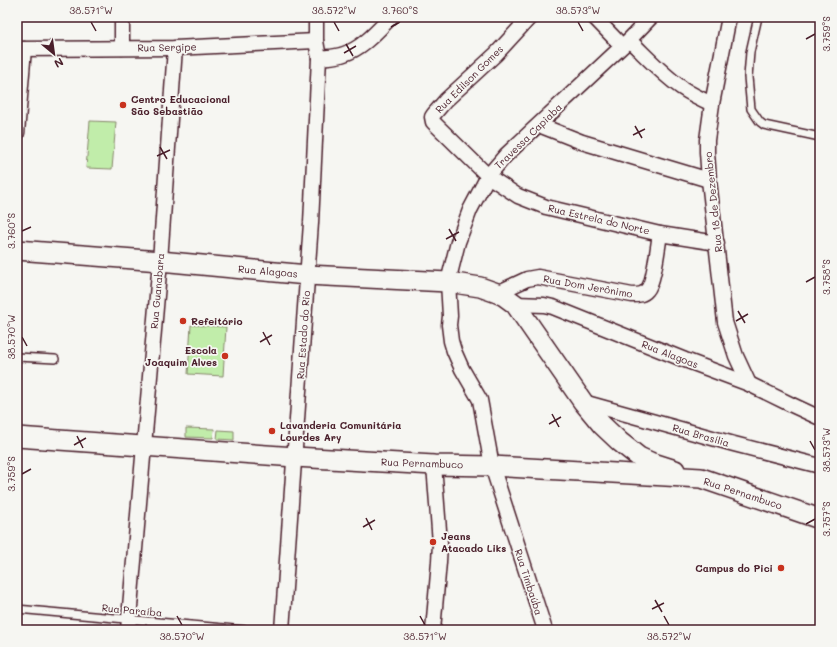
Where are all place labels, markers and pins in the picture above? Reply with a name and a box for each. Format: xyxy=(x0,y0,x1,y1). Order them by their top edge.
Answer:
place label: Centro Educacional São Sebastião xyxy=(131,92,230,118)
marker: Centro Educacional São Sebastião xyxy=(118,100,128,110)
place label: Refeitório xyxy=(191,314,243,328)
marker: Refeitório xyxy=(178,316,188,326)
place label: Escola Joaquim Alves xyxy=(145,343,217,369)
marker: Escola Joaquim Alves xyxy=(220,351,230,361)
place label: Lavanderia Comunitária Lourdes Ary xyxy=(280,418,401,444)
marker: Lavanderia Comunitária Lourdes Ary xyxy=(267,426,277,436)
place label: Jeans Atacado Liks xyxy=(441,529,506,555)
marker: Jeans Atacado Liks xyxy=(428,537,438,547)
place label: Campus do Pici xyxy=(695,561,773,575)
marker: Campus do Pici xyxy=(776,563,786,573)

